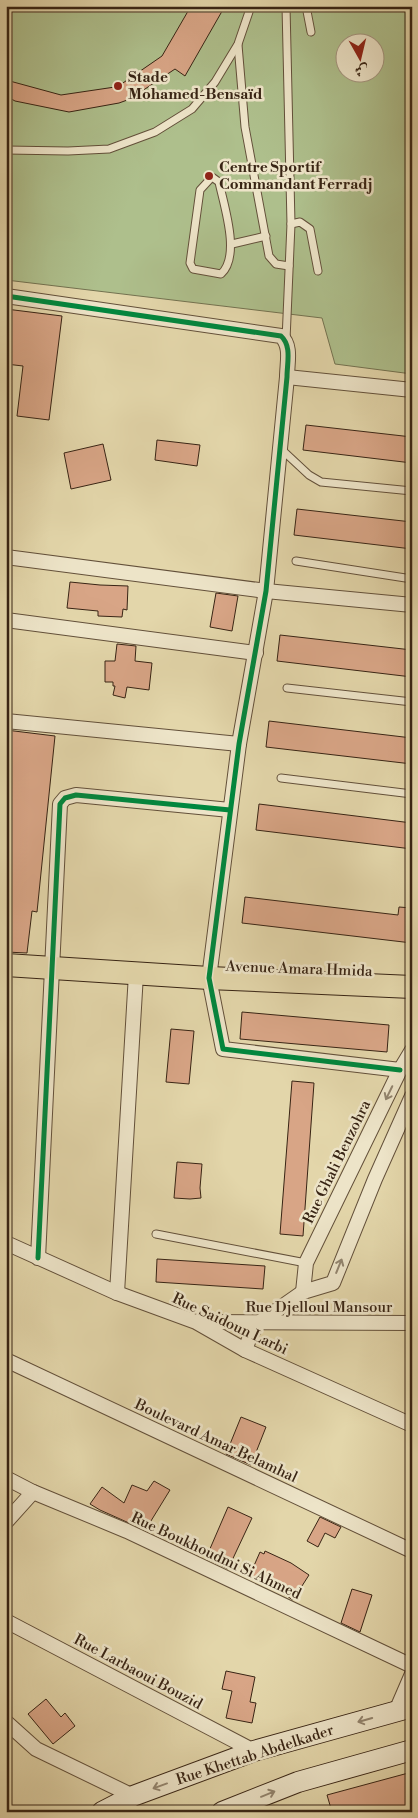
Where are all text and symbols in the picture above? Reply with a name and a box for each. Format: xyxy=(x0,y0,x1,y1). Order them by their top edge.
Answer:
north arrow xyxy=(336,32,386,82)
text: ش xyxy=(353,60,370,80)
place label: Stade Mohamed-Bensaïd xyxy=(128,68,263,104)
marker: Stade Mohamed-Bensaïd xyxy=(112,80,124,92)
place label: Centre Sportif Commandant Ferradj xyxy=(219,158,372,194)
marker: Centre Sportif Commandant Ferradj xyxy=(203,170,215,182)
street label: Avenue Amara Hmida xyxy=(224,957,373,981)
one-way arrow xyxy=(384,1085,393,1100)
street label: Rue Ghali Benzohra xyxy=(299,1097,375,1227)
one-way arrow xyxy=(335,1259,345,1274)
street label: Rue Saidoun Larbi xyxy=(169,1289,291,1359)
street label: Rue Djelloul Mansour xyxy=(246,1298,393,1317)
street label: Boulevard Amar Belamhal xyxy=(131,1394,301,1487)
street label: Rue Boukhoudmi Si Ahmed xyxy=(128,1508,305,1604)
street label: Rue Larbaoui Bouzid xyxy=(70,1630,206,1714)
one-way arrow xyxy=(357,1715,373,1725)
street label: Rue Khettab Abdelkader xyxy=(174,1720,337,1789)
one-way arrow xyxy=(153,1782,169,1791)
one-way arrow xyxy=(259,1789,275,1798)

